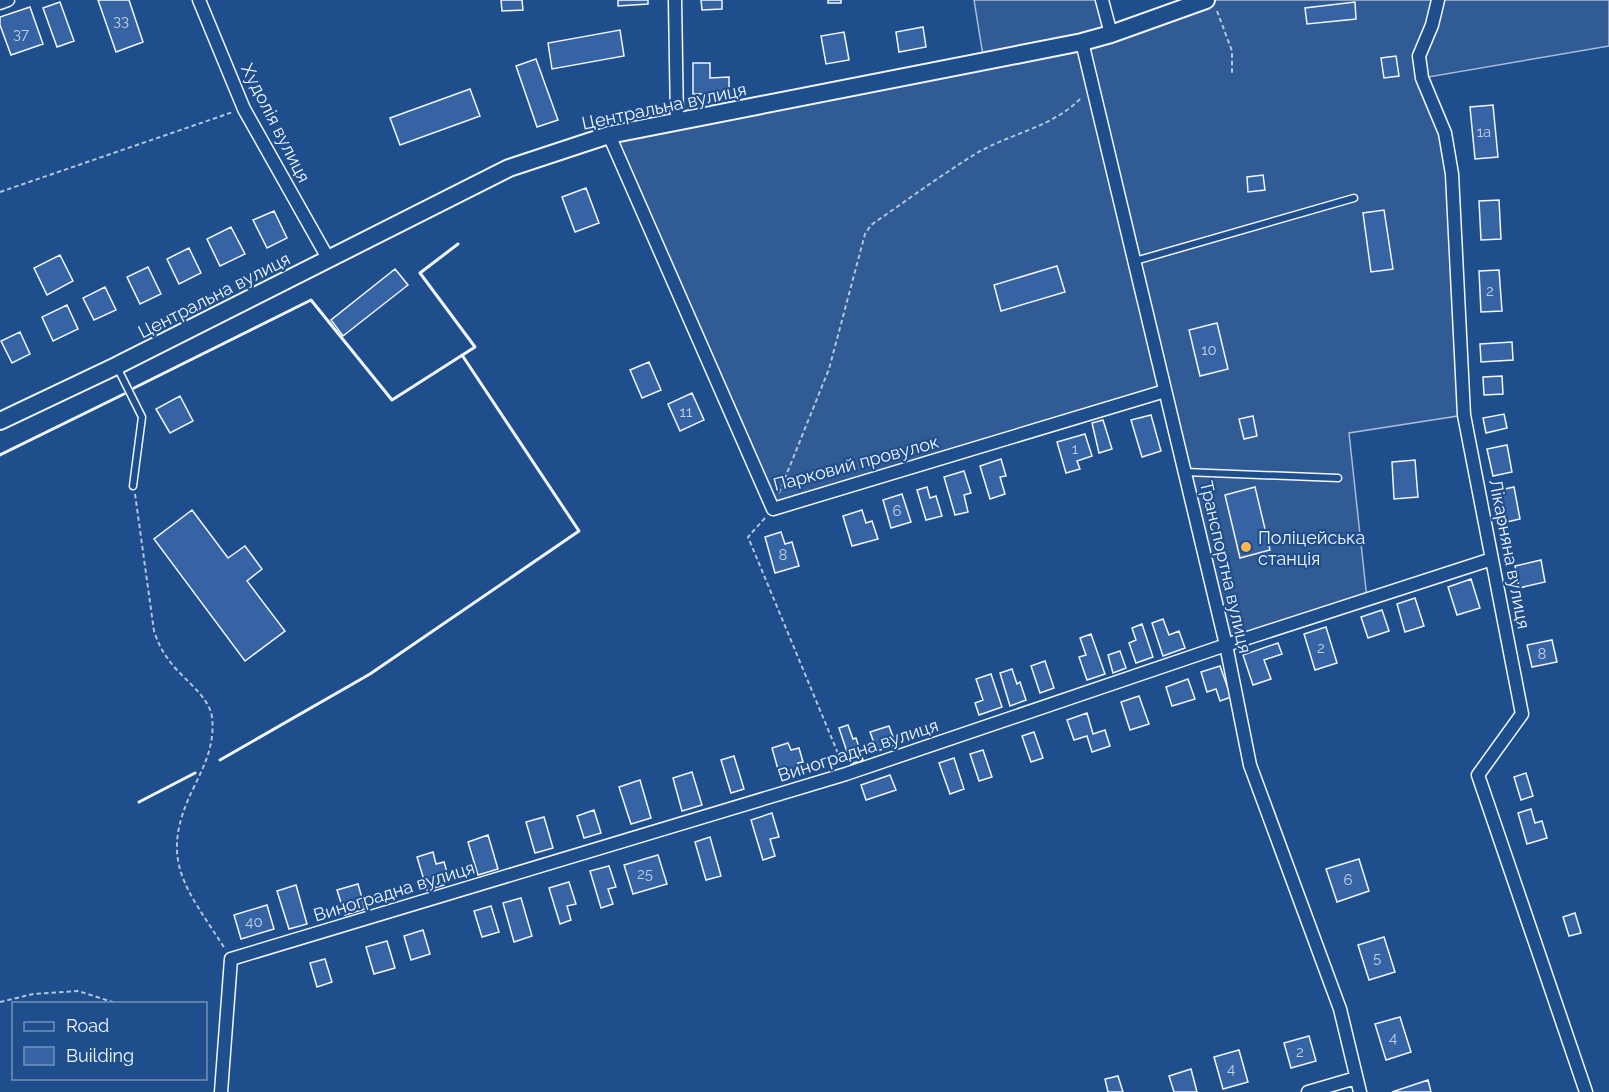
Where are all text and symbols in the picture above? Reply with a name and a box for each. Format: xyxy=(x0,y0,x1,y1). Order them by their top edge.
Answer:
house number: 33 xyxy=(113,12,129,30)
house number: 37 xyxy=(13,25,29,43)
street label: Худолія вулиця xyxy=(237,60,315,186)
street label: Центральна вулиця xyxy=(580,78,748,134)
house number: 1а xyxy=(1477,123,1491,141)
street label: Центральна вулиця xyxy=(134,248,294,342)
house number: 2 xyxy=(1486,282,1494,300)
house number: 10 xyxy=(1201,341,1217,359)
house number: 11 xyxy=(680,403,693,421)
street label: Парковий провулок xyxy=(771,431,941,495)
house number: 1 xyxy=(1072,440,1079,458)
street label: Лікарняна вулиця xyxy=(1485,477,1535,631)
street label: Транспортна вулиця xyxy=(1196,479,1256,655)
house number: 6 xyxy=(892,502,902,520)
place label: Поліцейська станція xyxy=(1258,527,1365,569)
marker: Поліцейська станція xyxy=(1239,540,1253,554)
house number: 8 xyxy=(779,546,788,564)
house number: 2 xyxy=(1317,639,1325,657)
house number: 8 xyxy=(1538,645,1547,663)
street label: Виноградна вулиця xyxy=(775,714,941,786)
street label: Виноградна вулиця xyxy=(311,856,477,926)
house number: 25 xyxy=(637,865,653,883)
house number: 6 xyxy=(1343,871,1353,889)
house number: 40 xyxy=(245,913,263,931)
house number: 5 xyxy=(1373,949,1381,967)
legend xyxy=(12,1002,207,1080)
text: Road xyxy=(66,1015,109,1036)
house number: 4 xyxy=(1389,1029,1397,1047)
house number: 2 xyxy=(1296,1043,1304,1061)
text: Building xyxy=(66,1045,134,1066)
house number: 4 xyxy=(1227,1060,1235,1078)

